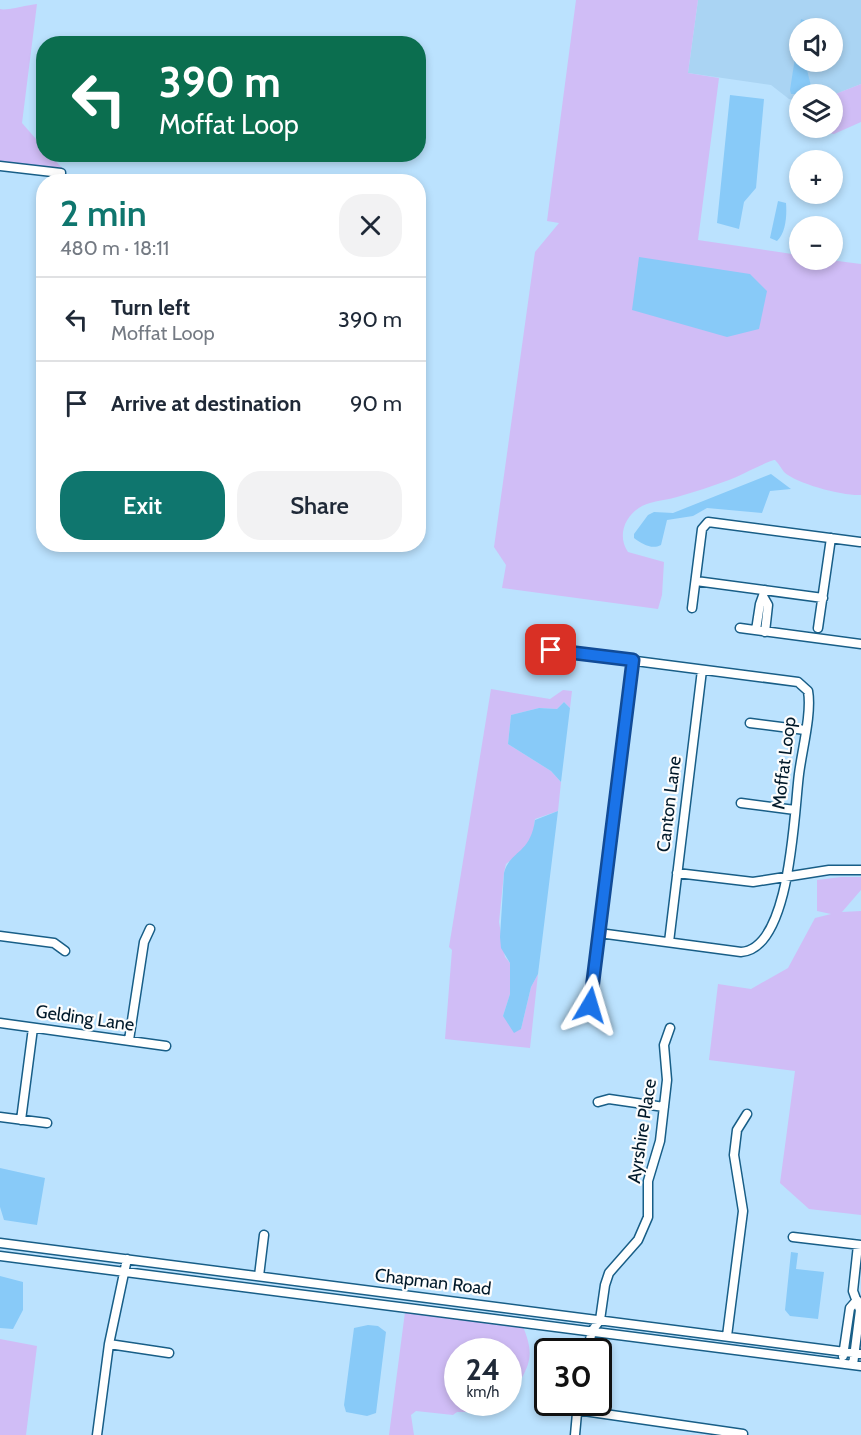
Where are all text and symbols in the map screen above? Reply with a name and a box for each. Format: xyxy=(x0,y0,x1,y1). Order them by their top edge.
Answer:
map controls xyxy=(789,18,843,270)
button: sound xyxy=(789,18,843,72)
text: 390 m xyxy=(159,56,281,108)
icon: left xyxy=(60,60,138,138)
button: layers xyxy=(789,84,843,138)
text: Moffat Loop xyxy=(159,108,299,141)
button: + xyxy=(789,150,843,204)
text: 2 min xyxy=(60,191,147,235)
button: close xyxy=(339,194,402,257)
button: − xyxy=(789,216,843,270)
text: 480 m · 18:11 xyxy=(60,236,169,260)
text: Turn left xyxy=(111,294,190,321)
icon: left xyxy=(60,303,93,336)
text: 390 m xyxy=(338,306,402,333)
text: Moffat Loop xyxy=(111,321,215,345)
icon: arrive xyxy=(60,387,93,420)
text: Arrive at destination xyxy=(111,390,301,417)
text: 90 m xyxy=(350,390,402,417)
button: Exit xyxy=(60,471,225,540)
button: Share xyxy=(237,471,402,540)
pin xyxy=(525,624,576,675)
icon: arrive xyxy=(534,633,567,666)
street label: Moffat Loop xyxy=(767,715,801,811)
street label: Canton Lane xyxy=(652,755,686,853)
position arrow xyxy=(558,973,622,1037)
street label: Gelding Lane xyxy=(34,1000,136,1036)
street label: Ayrshire Place xyxy=(623,1077,661,1185)
street label: Chapman Road xyxy=(374,1264,492,1300)
speed limit sign: 30 xyxy=(534,1338,612,1416)
text: 24 xyxy=(466,1351,500,1388)
text: km/h xyxy=(467,1383,499,1401)

